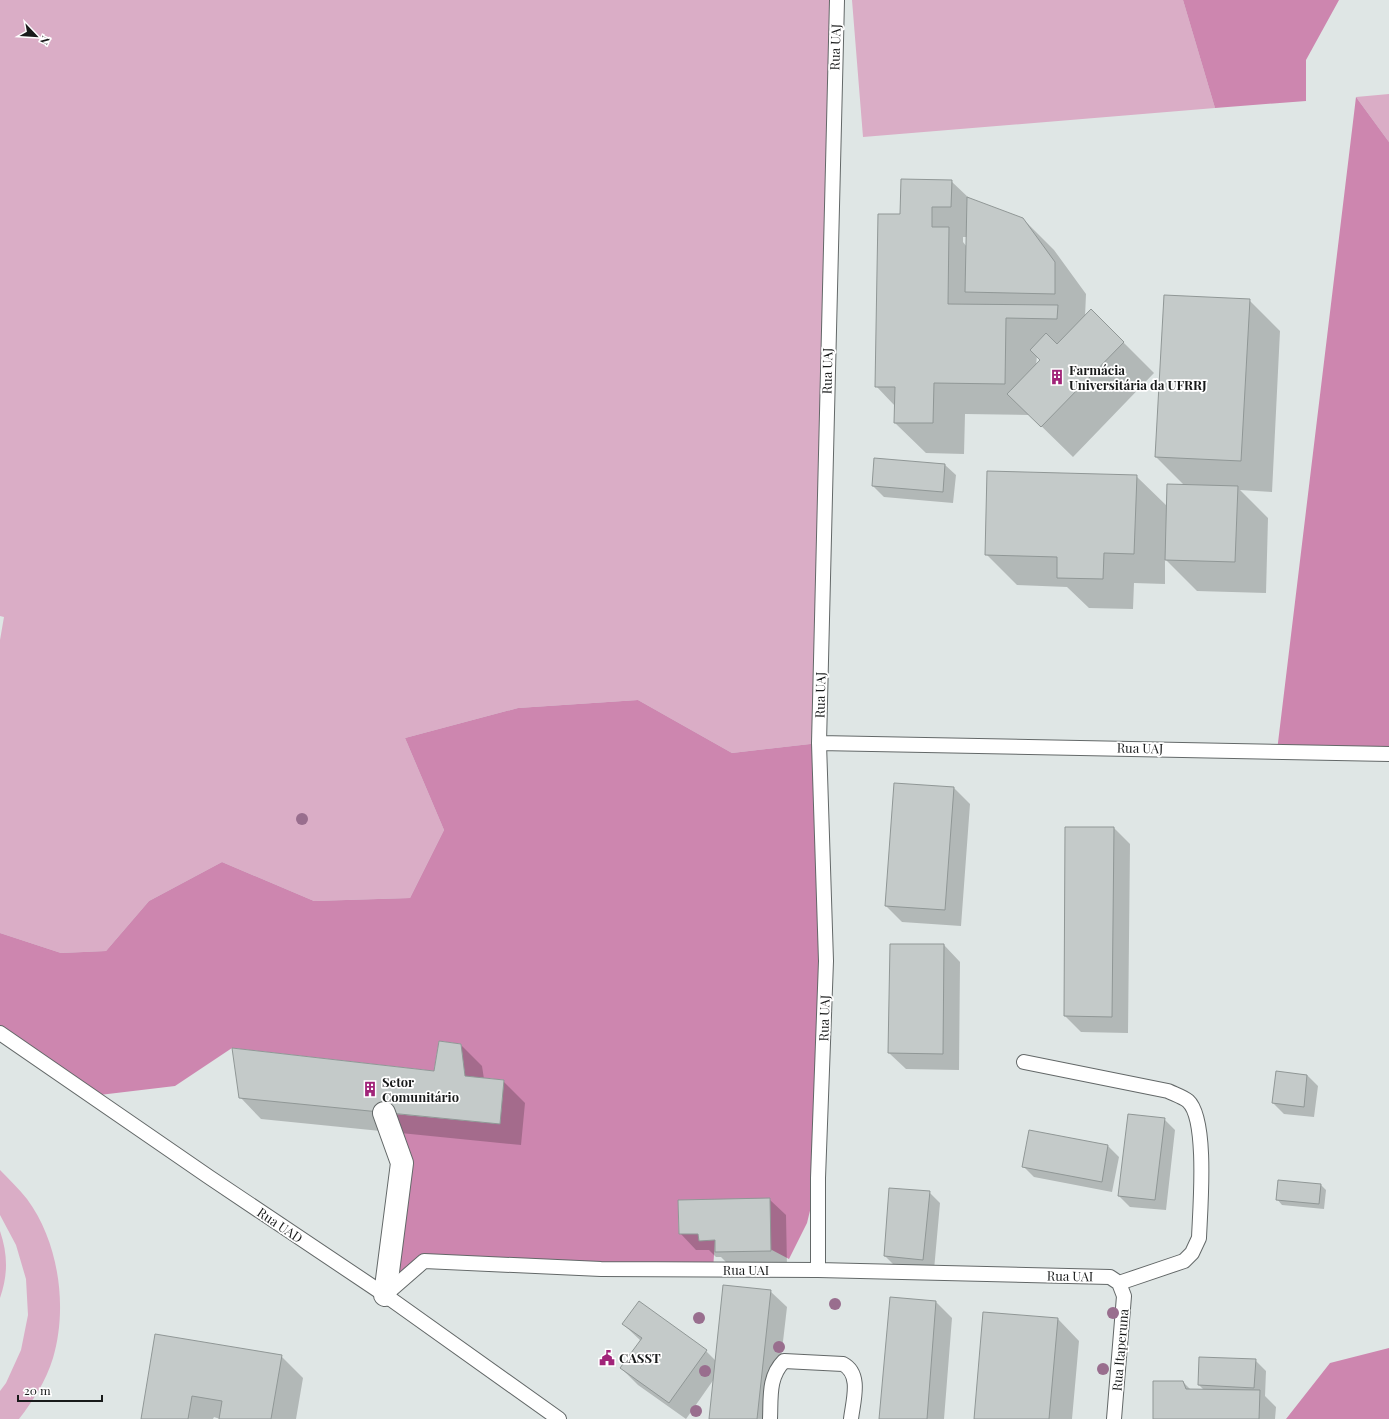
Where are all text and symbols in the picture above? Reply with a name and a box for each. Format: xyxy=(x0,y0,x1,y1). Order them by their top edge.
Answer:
north arrow xyxy=(16,16,56,56)
street label: Rua UAJ xyxy=(825,23,844,70)
text: N xyxy=(37,34,54,47)
street label: Rua UAJ xyxy=(818,348,835,394)
place label: Farmácia Universitária da UFRRJ xyxy=(1069,361,1207,393)
building icon: Farmácia Universitária da UFRRJ xyxy=(1048,368,1066,386)
street label: Rua UAJ xyxy=(811,672,828,718)
street label: Rua UAJ xyxy=(1117,739,1163,756)
street label: Rua UAJ xyxy=(814,994,833,1041)
place label: Setor Comunitário xyxy=(382,1073,459,1105)
building icon: Setor Comunitário xyxy=(361,1080,379,1098)
street label: Rua UAD xyxy=(254,1203,306,1246)
street label: Rua UAI xyxy=(723,1261,769,1278)
street label: Rua UAI xyxy=(1047,1267,1093,1284)
street label: Rua Itaperuna xyxy=(1107,1308,1132,1392)
public building icon: CASST xyxy=(598,1349,616,1367)
place label: CASST xyxy=(619,1349,661,1366)
scale bar xyxy=(18,1377,102,1403)
text: 20 m xyxy=(24,1382,51,1398)

